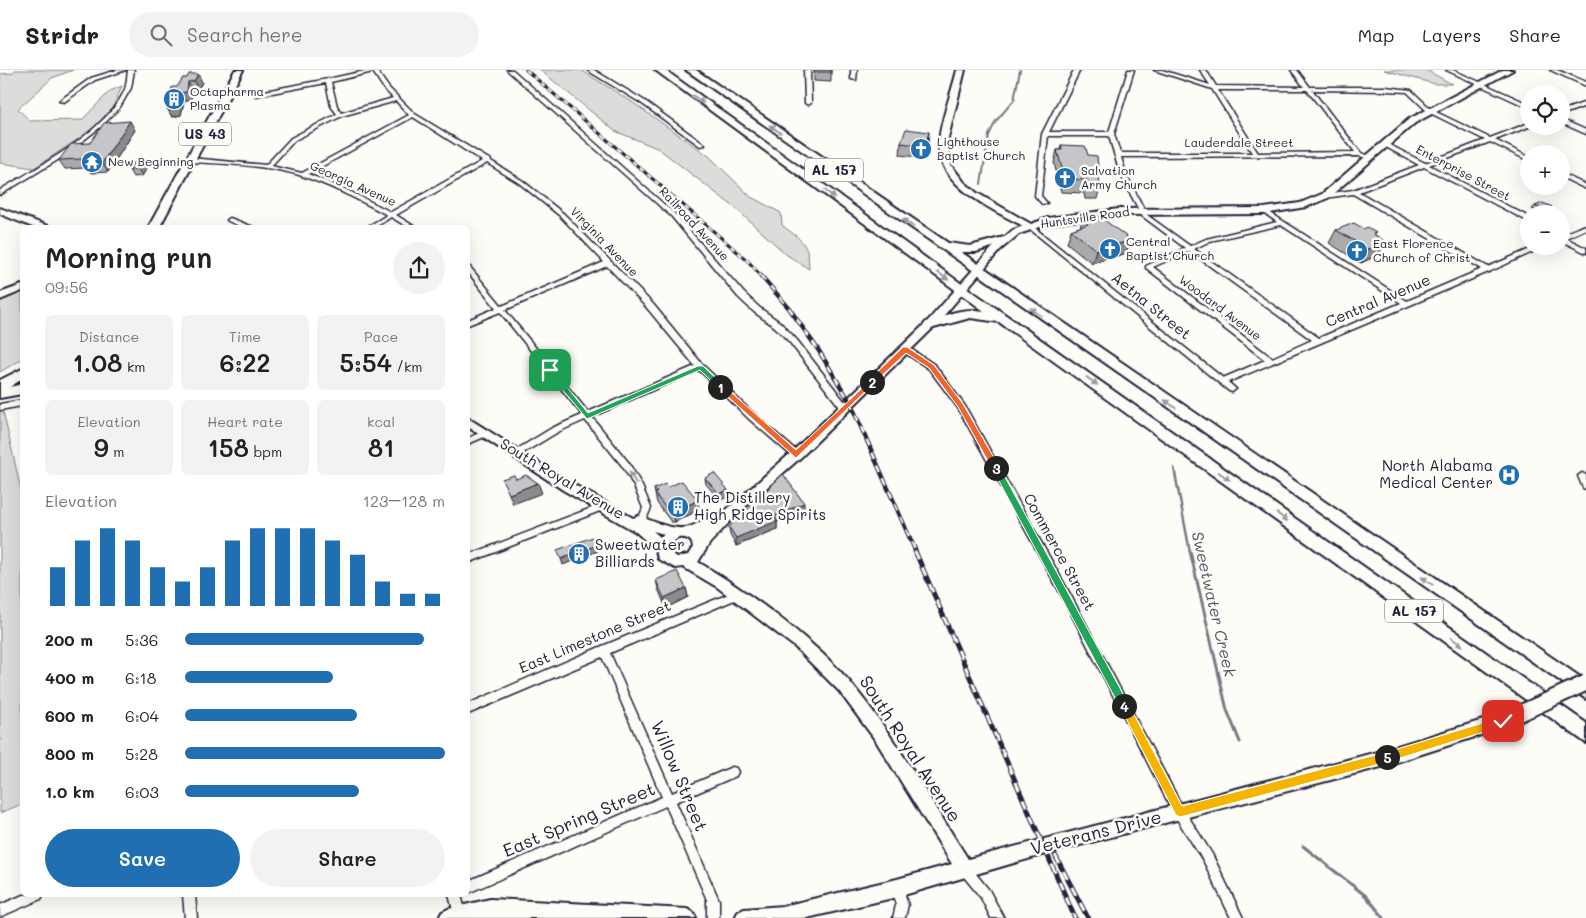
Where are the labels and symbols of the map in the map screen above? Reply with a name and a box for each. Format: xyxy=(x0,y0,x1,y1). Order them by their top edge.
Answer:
place label: Octapharma Plasma xyxy=(190,83,264,113)
building icon: Octapharma Plasma xyxy=(162,87,186,111)
one-way arrow xyxy=(691,94,705,104)
road number: US 43 xyxy=(179,122,231,146)
one-way arrow xyxy=(769,124,782,134)
place label: Lighthouse Baptist Church xyxy=(937,133,1025,163)
street label: Lauderdale Street xyxy=(1185,134,1293,150)
church icon: Lighthouse Baptist Church xyxy=(909,137,933,161)
street label: Enterprise Street xyxy=(1414,140,1513,204)
temple icon: New Beginning xyxy=(80,150,104,174)
place label: New Beginning xyxy=(108,153,194,169)
street label: Georgia Avenue xyxy=(308,157,399,209)
road number: AL 157 xyxy=(805,158,863,182)
place label: Salvation Army Church xyxy=(1081,162,1157,192)
church icon: Salvation Army Church xyxy=(1053,166,1077,190)
street label: Railroad Avenue xyxy=(656,183,733,264)
one-way arrow xyxy=(823,188,836,199)
street label: Virginia Avenue xyxy=(567,203,642,280)
street label: Huntsville Road xyxy=(1039,203,1131,231)
one-way arrow xyxy=(901,218,915,228)
place label: Central Baptist Church xyxy=(1126,233,1214,263)
place label: East Florence Church of Christ xyxy=(1373,235,1470,265)
church icon: Central Baptist Church xyxy=(1098,237,1122,261)
church icon: East Florence Church of Christ xyxy=(1345,239,1369,263)
street label: Aetna Street xyxy=(1108,267,1195,343)
street label: Central Avenue xyxy=(1322,269,1433,331)
one-way arrow xyxy=(936,271,950,281)
street label: Woodard Avenue xyxy=(1176,271,1265,343)
one-way arrow xyxy=(1030,307,1043,317)
pin xyxy=(529,349,571,391)
pin: 2 xyxy=(860,370,884,394)
pin: 1 xyxy=(708,374,732,400)
one-way arrow xyxy=(1085,376,1098,386)
one-way arrow xyxy=(1163,399,1177,409)
street label: South Royal Avenue xyxy=(497,433,628,523)
place label: North Alabama Medical Center xyxy=(1379,455,1493,492)
pin: 3 xyxy=(984,456,1008,480)
hospital icon: North Alabama Medical Center xyxy=(1497,463,1521,487)
one-way arrow xyxy=(629,471,638,484)
one-way arrow xyxy=(1217,471,1231,481)
place label: The Distillery High Ridge Spirits xyxy=(694,487,826,524)
street label: Commerce Street xyxy=(1019,489,1100,614)
building icon: The Distillery High Ridge Spirits xyxy=(666,495,690,519)
one-way arrow xyxy=(1275,512,1288,522)
water label: Sweetwater Creek xyxy=(1188,529,1242,679)
place label: Sweetwater Billiards xyxy=(595,534,685,571)
building icon: Sweetwater Billiards xyxy=(567,542,591,566)
one-way arrow xyxy=(1420,576,1434,586)
street label: East Limestone Street xyxy=(516,595,674,677)
road number: AL 157 xyxy=(1385,600,1443,622)
one-way arrow xyxy=(1450,637,1463,647)
street label: South Royal Avenue xyxy=(855,671,967,826)
pin: 4 xyxy=(1112,694,1136,718)
pin xyxy=(1482,700,1524,742)
street label: Willow Street xyxy=(646,717,714,835)
pin: 5 xyxy=(1374,744,1400,770)
street label: East Spring Street xyxy=(499,776,658,862)
street label: Veterans Drive xyxy=(1028,804,1164,860)

